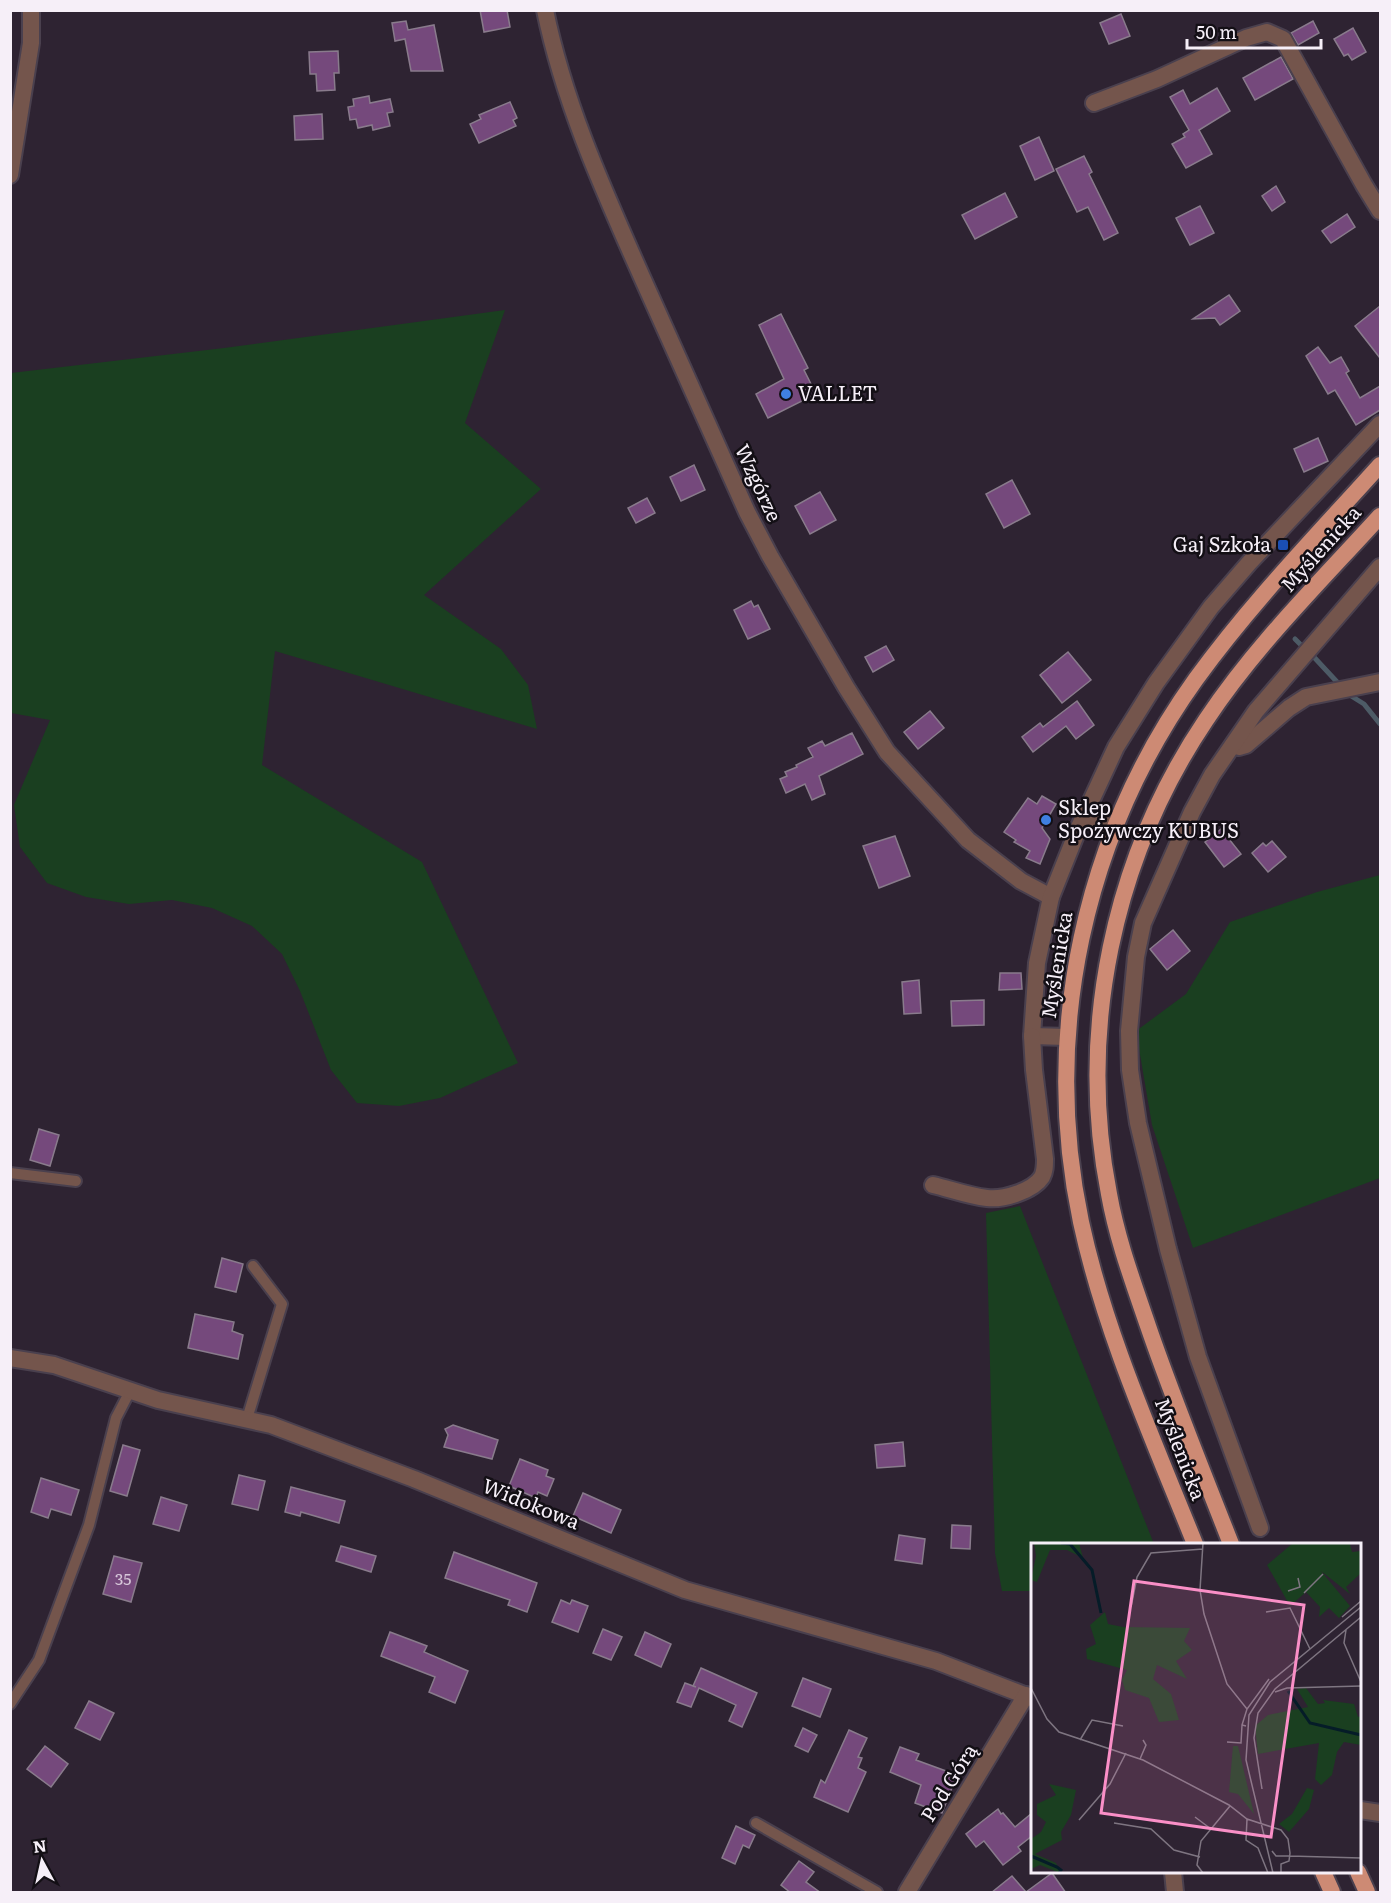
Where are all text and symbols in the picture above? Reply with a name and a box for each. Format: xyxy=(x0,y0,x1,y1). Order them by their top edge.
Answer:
scale bar xyxy=(1187,12,1320,50)
text: 50 m xyxy=(1196,18,1237,45)
place label: VALLET xyxy=(798,377,877,407)
marker: VALLET xyxy=(779,387,793,401)
street label: Wzgórze xyxy=(729,438,791,526)
street label: Myślenicka xyxy=(1272,497,1367,598)
place label: Gaj Szkoła xyxy=(1173,528,1271,558)
marker: Gaj Szkoła xyxy=(1276,538,1290,552)
place label: Sklep Spożywczy KUBUS xyxy=(1058,791,1239,844)
marker: Sklep Spożywczy KUBUS xyxy=(1039,813,1053,827)
street label: Myślenicka xyxy=(1032,909,1078,1020)
street label: Myślenicka xyxy=(1149,1393,1215,1504)
street label: Widokowa xyxy=(478,1469,585,1535)
inset map xyxy=(1031,1543,1361,1873)
house number: 35 xyxy=(115,1566,131,1590)
street label: Pod Górą xyxy=(912,1737,983,1827)
north arrow xyxy=(12,1831,72,1891)
text: N xyxy=(31,1832,48,1858)

